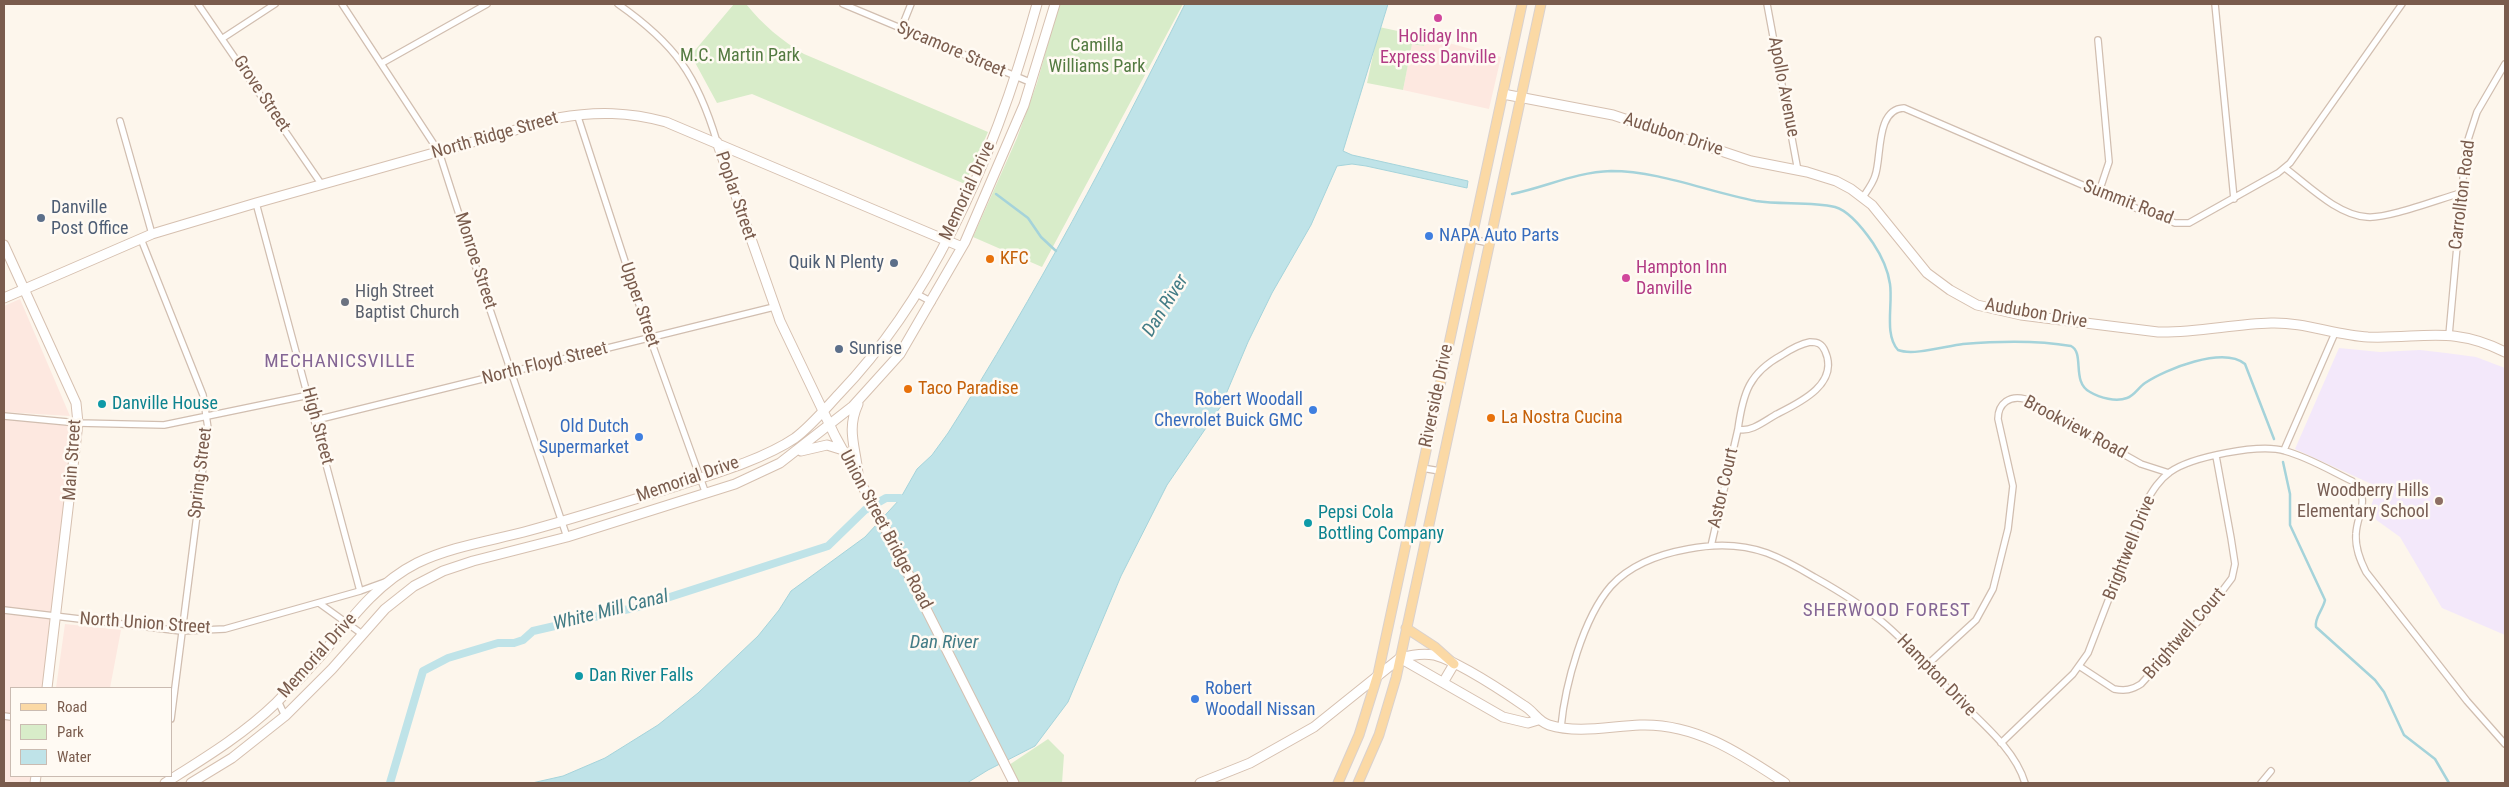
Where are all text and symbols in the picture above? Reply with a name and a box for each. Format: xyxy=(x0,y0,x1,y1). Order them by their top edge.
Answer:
marker: Holiday Inn Express Danville xyxy=(1432,12,1444,24)
street label: Sycamore Street xyxy=(893,17,1009,83)
place label: Holiday Inn Express Danville xyxy=(1380,26,1496,68)
park label: Camilla Williams Park xyxy=(1049,35,1145,78)
street label: Apollo Avenue xyxy=(1763,35,1803,139)
park label: M.C. Martin Park xyxy=(680,45,800,67)
street label: Grove Street xyxy=(228,52,294,136)
street label: North Ridge Street xyxy=(429,108,561,164)
street label: Audubon Drive xyxy=(1621,109,1725,161)
street label: Memorial Drive xyxy=(936,138,1000,244)
street label: Carrollton Road xyxy=(2446,139,2480,251)
street label: Poplar Street xyxy=(710,149,760,243)
street label: Summit Road xyxy=(2080,176,2176,230)
place label: Danville Post Office xyxy=(51,197,129,240)
street label: Monroe Street xyxy=(449,210,501,312)
marker: Danville Post Office xyxy=(35,212,47,224)
place label: NAPA Auto Parts xyxy=(1439,225,1559,247)
marker: NAPA Auto Parts xyxy=(1423,230,1435,242)
place label: KFC xyxy=(1000,248,1029,270)
place label: Quik N Plenty xyxy=(789,252,884,274)
marker: KFC xyxy=(984,253,996,265)
marker: Quik N Plenty xyxy=(888,257,900,269)
place label: Hampton Inn Danville xyxy=(1636,257,1727,300)
street label: Upper Street xyxy=(614,260,664,350)
water label: Dan River xyxy=(1138,271,1194,341)
marker: Hampton Inn Danville xyxy=(1620,272,1632,284)
place label: High Street Baptist Church xyxy=(355,281,459,324)
street label: Audubon Drive xyxy=(1983,294,2089,334)
marker: High Street Baptist Church xyxy=(339,296,351,308)
street label: North Floyd Street xyxy=(480,338,610,390)
place label: Sunrise xyxy=(849,338,902,360)
street label: Riverside Drive xyxy=(1416,342,1458,450)
marker: Sunrise xyxy=(833,343,845,355)
district label: MECHANICSVILLE xyxy=(262,351,418,373)
place label: Taco Paradise xyxy=(918,378,1018,400)
marker: Taco Paradise xyxy=(902,383,914,395)
street label: High Street xyxy=(296,385,338,467)
place label: Robert Woodall Chevrolet Buick GMC xyxy=(1154,389,1303,432)
street label: Brookview Road xyxy=(2020,392,2130,464)
place label: Danville House xyxy=(112,393,218,415)
marker: Danville House xyxy=(96,398,108,410)
marker: Robert Woodall Chevrolet Buick GMC xyxy=(1307,404,1319,416)
place label: La Nostra Cucina xyxy=(1501,407,1623,429)
marker: La Nostra Cucina xyxy=(1485,412,1497,424)
place label: Old Dutch Supermarket xyxy=(539,416,629,458)
street label: Main Street xyxy=(59,419,87,501)
street label: Spring Street xyxy=(185,426,217,520)
marker: Old Dutch Supermarket xyxy=(633,431,645,443)
street label: Astor Court xyxy=(1704,446,1744,530)
street label: Union Street Bridge Road xyxy=(834,447,936,613)
street label: Memorial Drive xyxy=(634,452,742,508)
place label: Woodberry Hills Elementary School xyxy=(2297,480,2429,522)
street label: Brightwell Drive xyxy=(2099,493,2161,603)
marker: Woodberry Hills Elementary School xyxy=(2433,495,2445,507)
place label: Pepsi Cola Bottling Company xyxy=(1318,502,1444,544)
marker: Pepsi Cola Bottling Company xyxy=(1302,517,1314,529)
street label: Brightwell Court xyxy=(2139,584,2231,684)
water label: White Mill Canal xyxy=(551,586,671,636)
district label: SHERWOOD FOREST xyxy=(1801,600,1973,622)
street label: North Union Street xyxy=(79,609,211,639)
street label: Memorial Drive xyxy=(274,609,362,703)
street label: Hampton Drive xyxy=(1892,631,1980,721)
water label: Dan River xyxy=(910,632,978,654)
place label: Dan River Falls xyxy=(589,665,694,687)
marker: Dan River Falls xyxy=(573,670,585,682)
place label: Robert Woodall Nissan xyxy=(1205,678,1315,721)
legend xyxy=(10,687,172,777)
marker: Robert Woodall Nissan xyxy=(1189,693,1201,705)
text: Road xyxy=(57,698,87,716)
text: Park xyxy=(57,723,84,741)
text: Water xyxy=(57,748,91,766)

